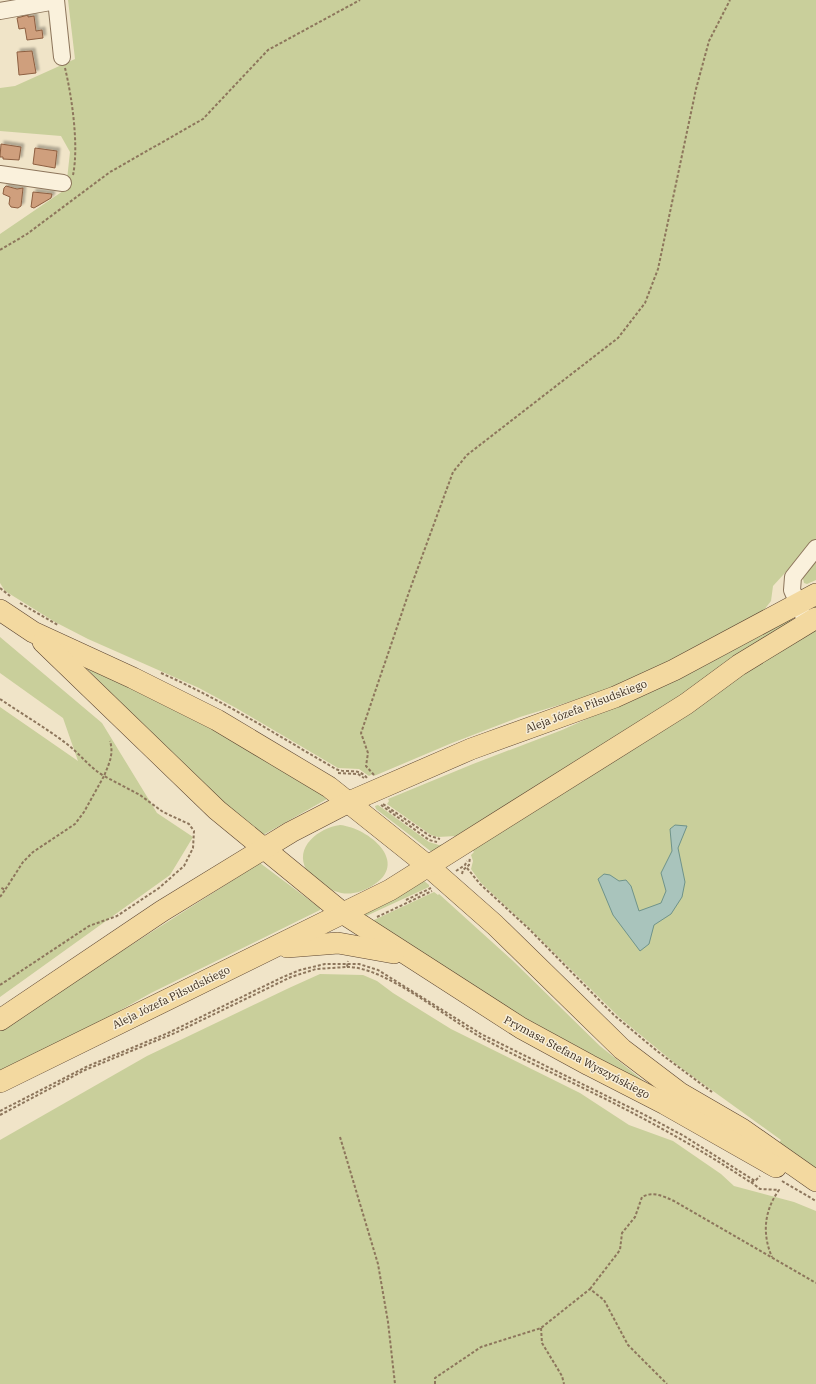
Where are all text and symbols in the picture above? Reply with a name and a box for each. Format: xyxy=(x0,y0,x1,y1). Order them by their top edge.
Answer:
street label: Aleja Józefa Piłsudskiego xyxy=(523,676,649,736)
street label: Aleja Józefa Piłsudskiego xyxy=(110,962,232,1032)
street label: Prymasa Stefana Wyszyńskiego xyxy=(502,1013,652,1101)

